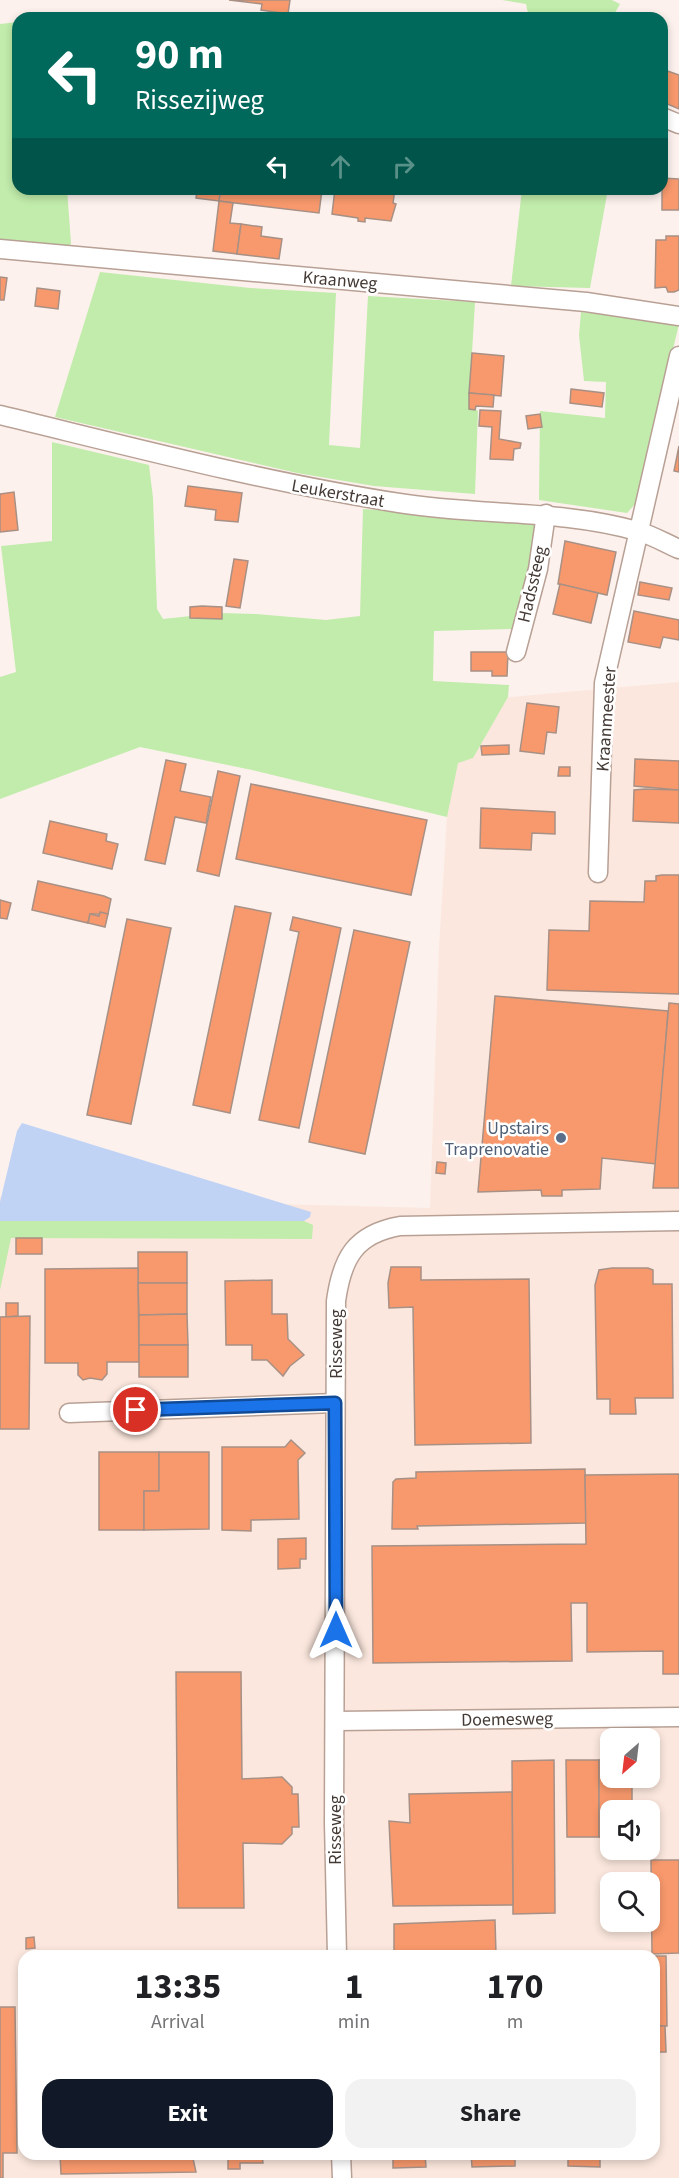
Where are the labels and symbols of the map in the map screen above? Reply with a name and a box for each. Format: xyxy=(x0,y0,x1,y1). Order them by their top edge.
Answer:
street label: Kraanweg xyxy=(302,265,378,296)
street label: Leukerstraat xyxy=(289,473,386,514)
street label: Hadssteeg xyxy=(512,543,553,625)
street label: Kraanmeester xyxy=(590,665,623,772)
place label: Upstairs Traprenovatie xyxy=(444,1116,549,1162)
marker: Upstairs Traprenovatie xyxy=(554,1131,568,1145)
street label: Risseweg xyxy=(324,1309,349,1379)
pin xyxy=(110,1384,161,1435)
position arrow xyxy=(304,1598,368,1662)
street label: Doemesweg xyxy=(461,1706,553,1733)
north arrow xyxy=(600,1728,660,1788)
street label: Risseweg xyxy=(323,1795,348,1865)

